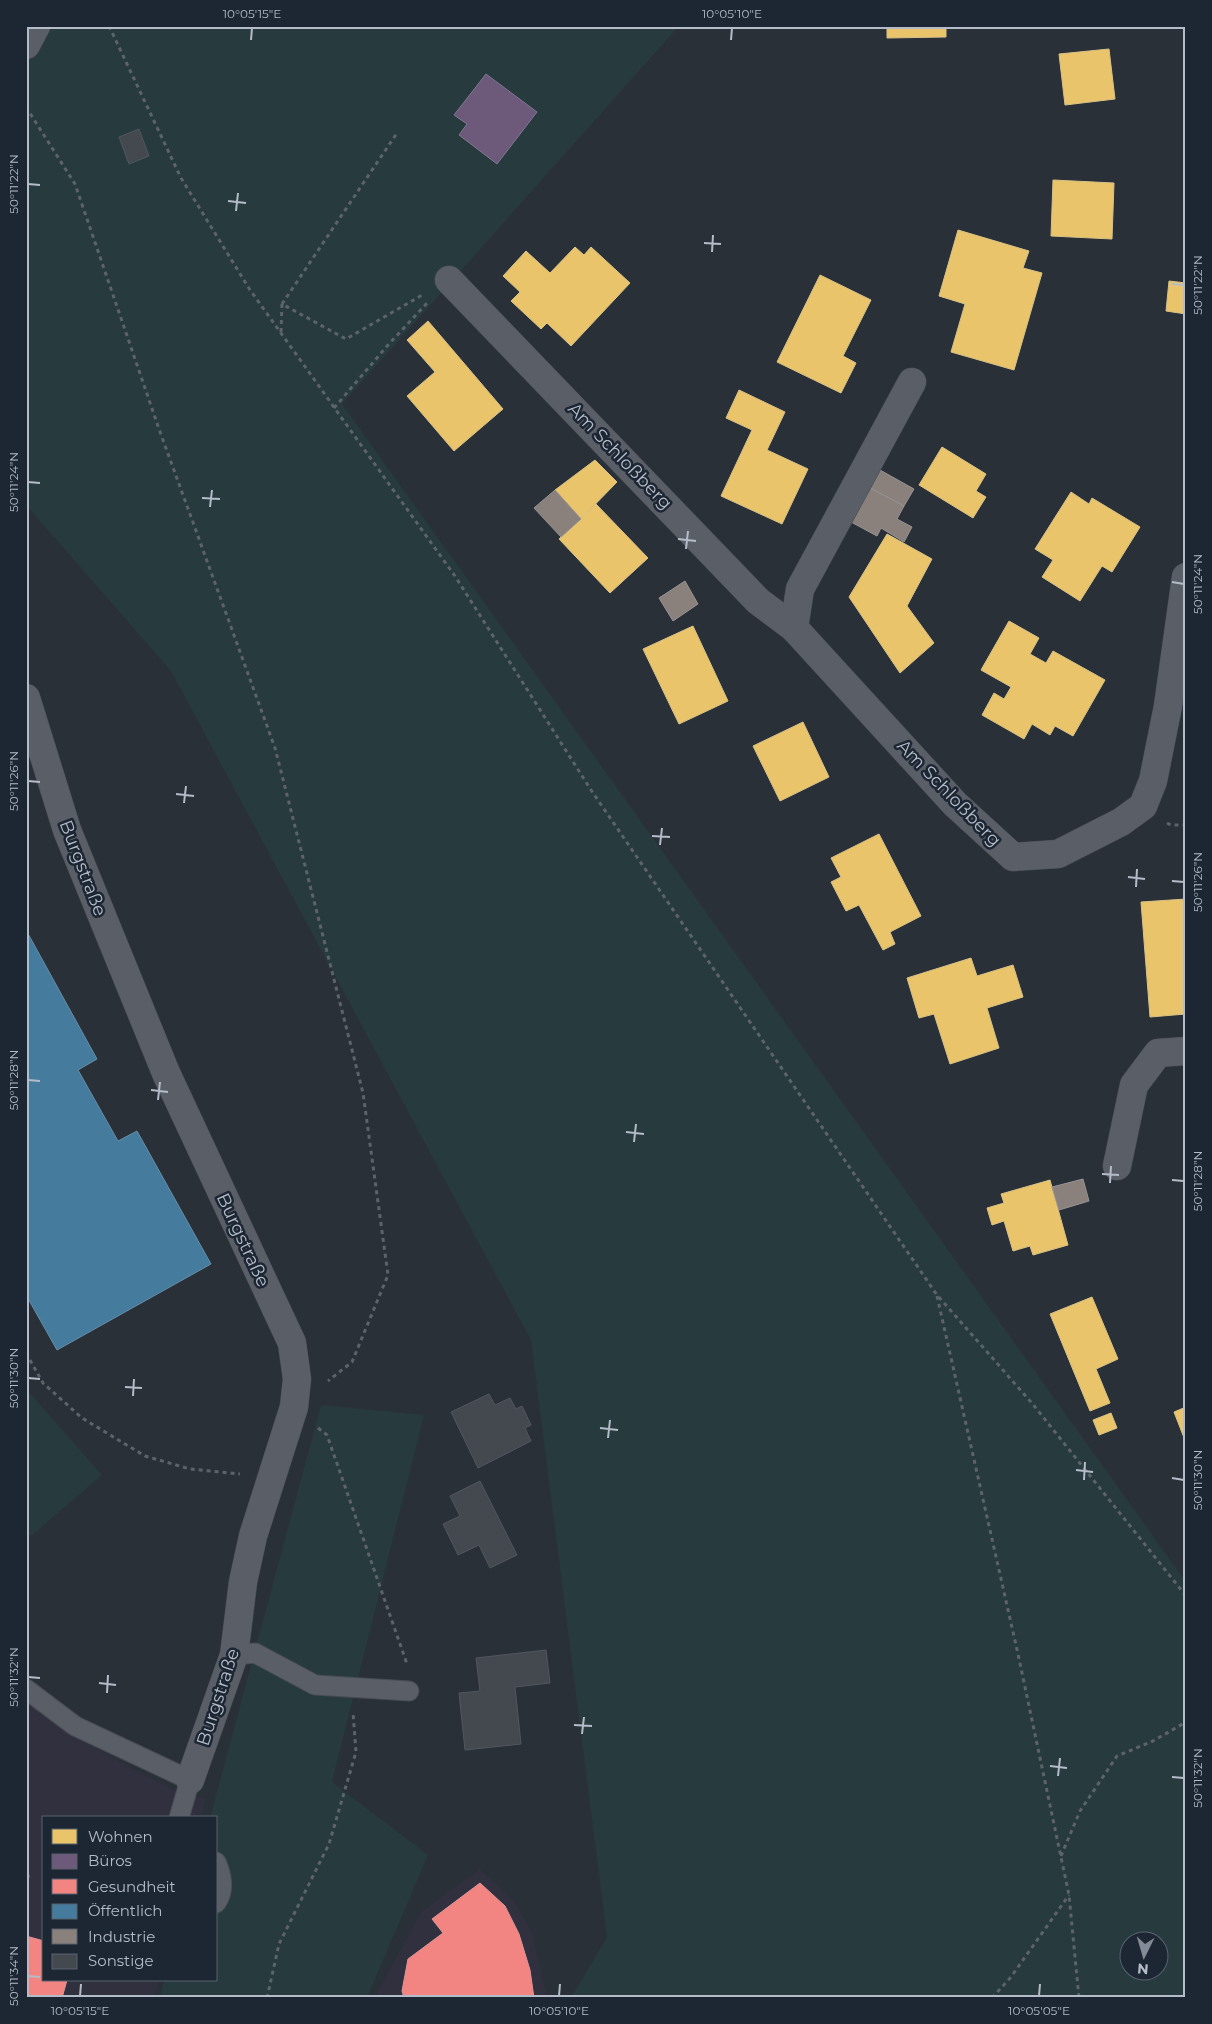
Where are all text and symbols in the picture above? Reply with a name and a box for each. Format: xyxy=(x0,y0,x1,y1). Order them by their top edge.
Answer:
text: 10°05'15"E xyxy=(223,6,281,21)
text: 10°05'10"E xyxy=(702,6,762,21)
text: 50°11'22"N xyxy=(6,154,21,214)
text: 50°11'22"N xyxy=(1190,255,1205,315)
street label: Am Schloßberg xyxy=(563,398,677,514)
text: 50°11'24"N xyxy=(6,452,21,512)
text: 50°11'24"N xyxy=(1190,554,1205,614)
street label: Am Schloßberg xyxy=(892,735,1006,851)
text: 50°11'26"N xyxy=(6,751,21,811)
street label: Burgstraße xyxy=(55,817,111,919)
text: 50°11'26"N xyxy=(1190,852,1205,912)
text: 50°11'28"N xyxy=(6,1050,21,1110)
text: 50°11'28"N xyxy=(1190,1151,1205,1211)
street label: Burgstraße xyxy=(212,1190,274,1291)
text: 50°11'30"N xyxy=(6,1348,21,1408)
text: 50°11'30"N xyxy=(1190,1450,1205,1510)
street label: Burgstraße xyxy=(192,1645,244,1748)
text: 50°11'32"N xyxy=(6,1647,21,1707)
text: 50°11'32"N xyxy=(1190,1748,1205,1808)
legend xyxy=(42,1816,218,1982)
text: Wohnen xyxy=(88,1827,153,1846)
text: Büros xyxy=(88,1851,132,1870)
text: Gesundheit xyxy=(88,1877,176,1896)
text: Öffentlich xyxy=(88,1901,162,1920)
text: Industrie xyxy=(88,1927,155,1946)
north arrow xyxy=(1120,1932,1170,1982)
text: 50°11'34"N xyxy=(6,1946,21,2006)
text: Sonstige xyxy=(88,1951,154,1970)
text: N xyxy=(1136,1959,1149,1978)
text: 10°05'15"E xyxy=(51,2003,109,2018)
text: 10°05'10"E xyxy=(529,2003,589,2018)
text: 10°05'05"E xyxy=(1008,2003,1070,2018)

